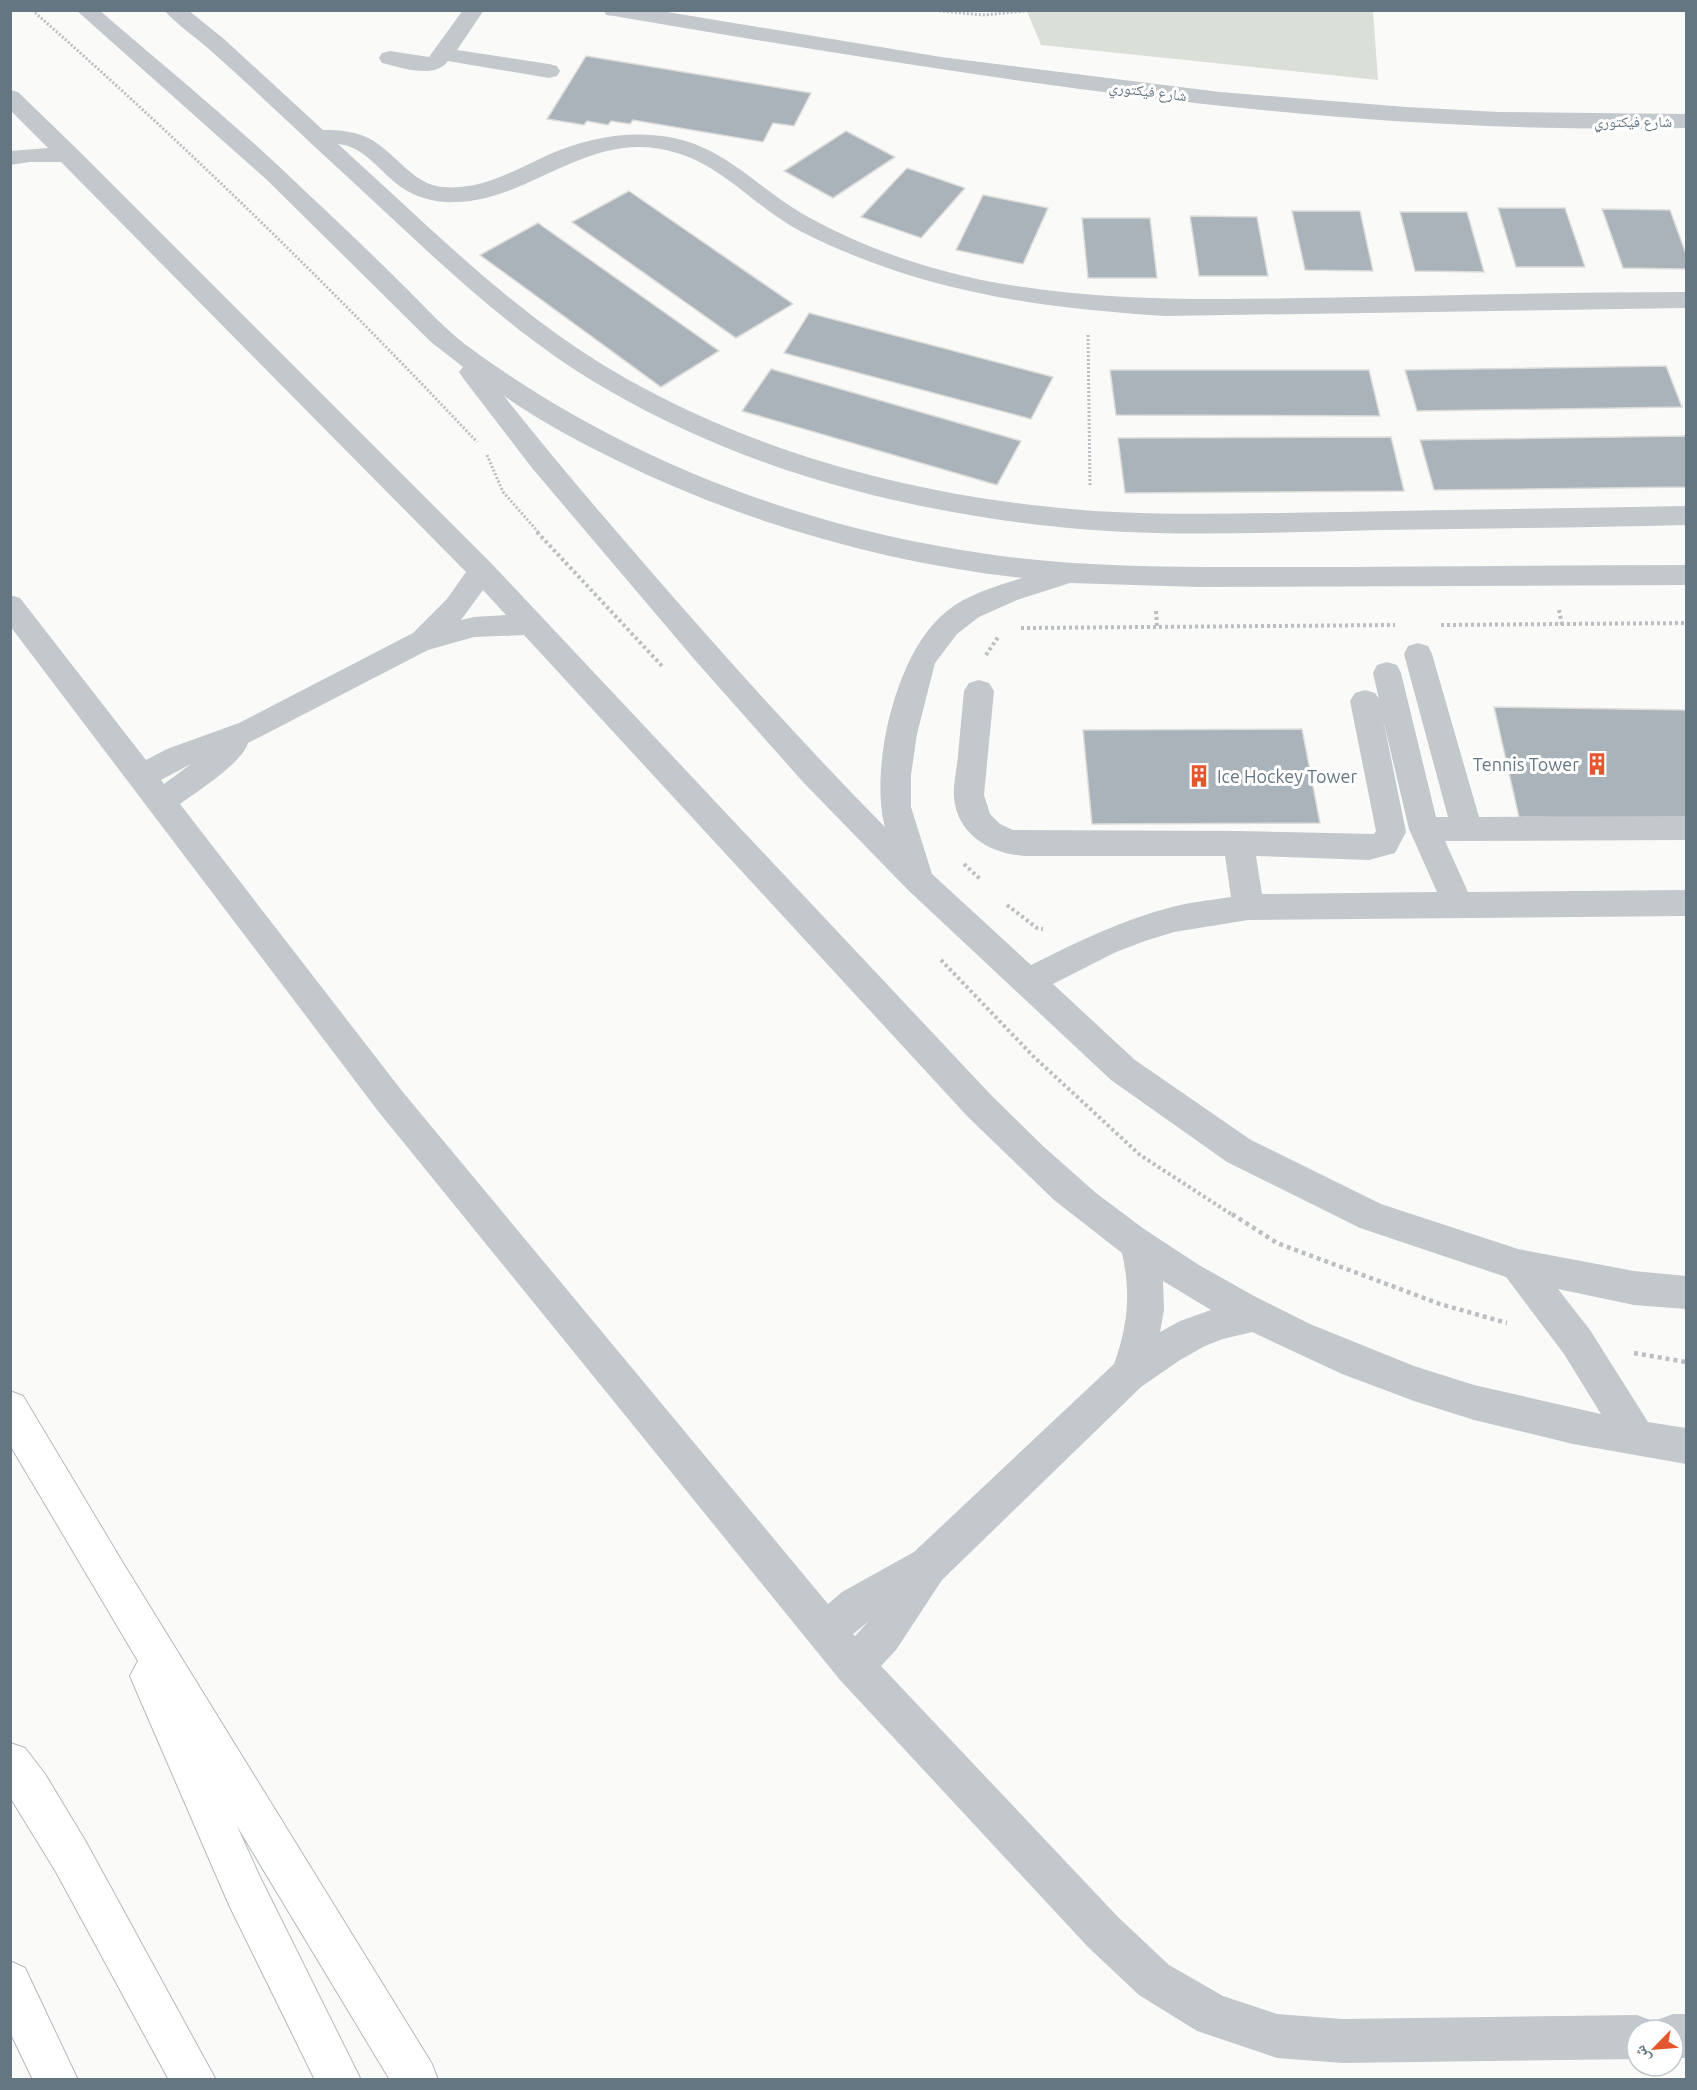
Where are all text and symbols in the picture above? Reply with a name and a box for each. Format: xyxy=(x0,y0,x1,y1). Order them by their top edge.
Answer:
street label: شارع فيكتوري xyxy=(1108,78,1188,108)
street label: شارع فيكتوري xyxy=(1594,113,1672,133)
building icon: Tennis Tower xyxy=(1584,751,1610,777)
place label: Tennis Tower xyxy=(1473,754,1579,774)
building icon: Ice Hockey Tower xyxy=(1186,763,1212,789)
place label: Ice Hockey Tower xyxy=(1217,766,1357,786)
north arrow xyxy=(1625,2018,1685,2078)
text: ش xyxy=(1630,2042,1654,2066)

